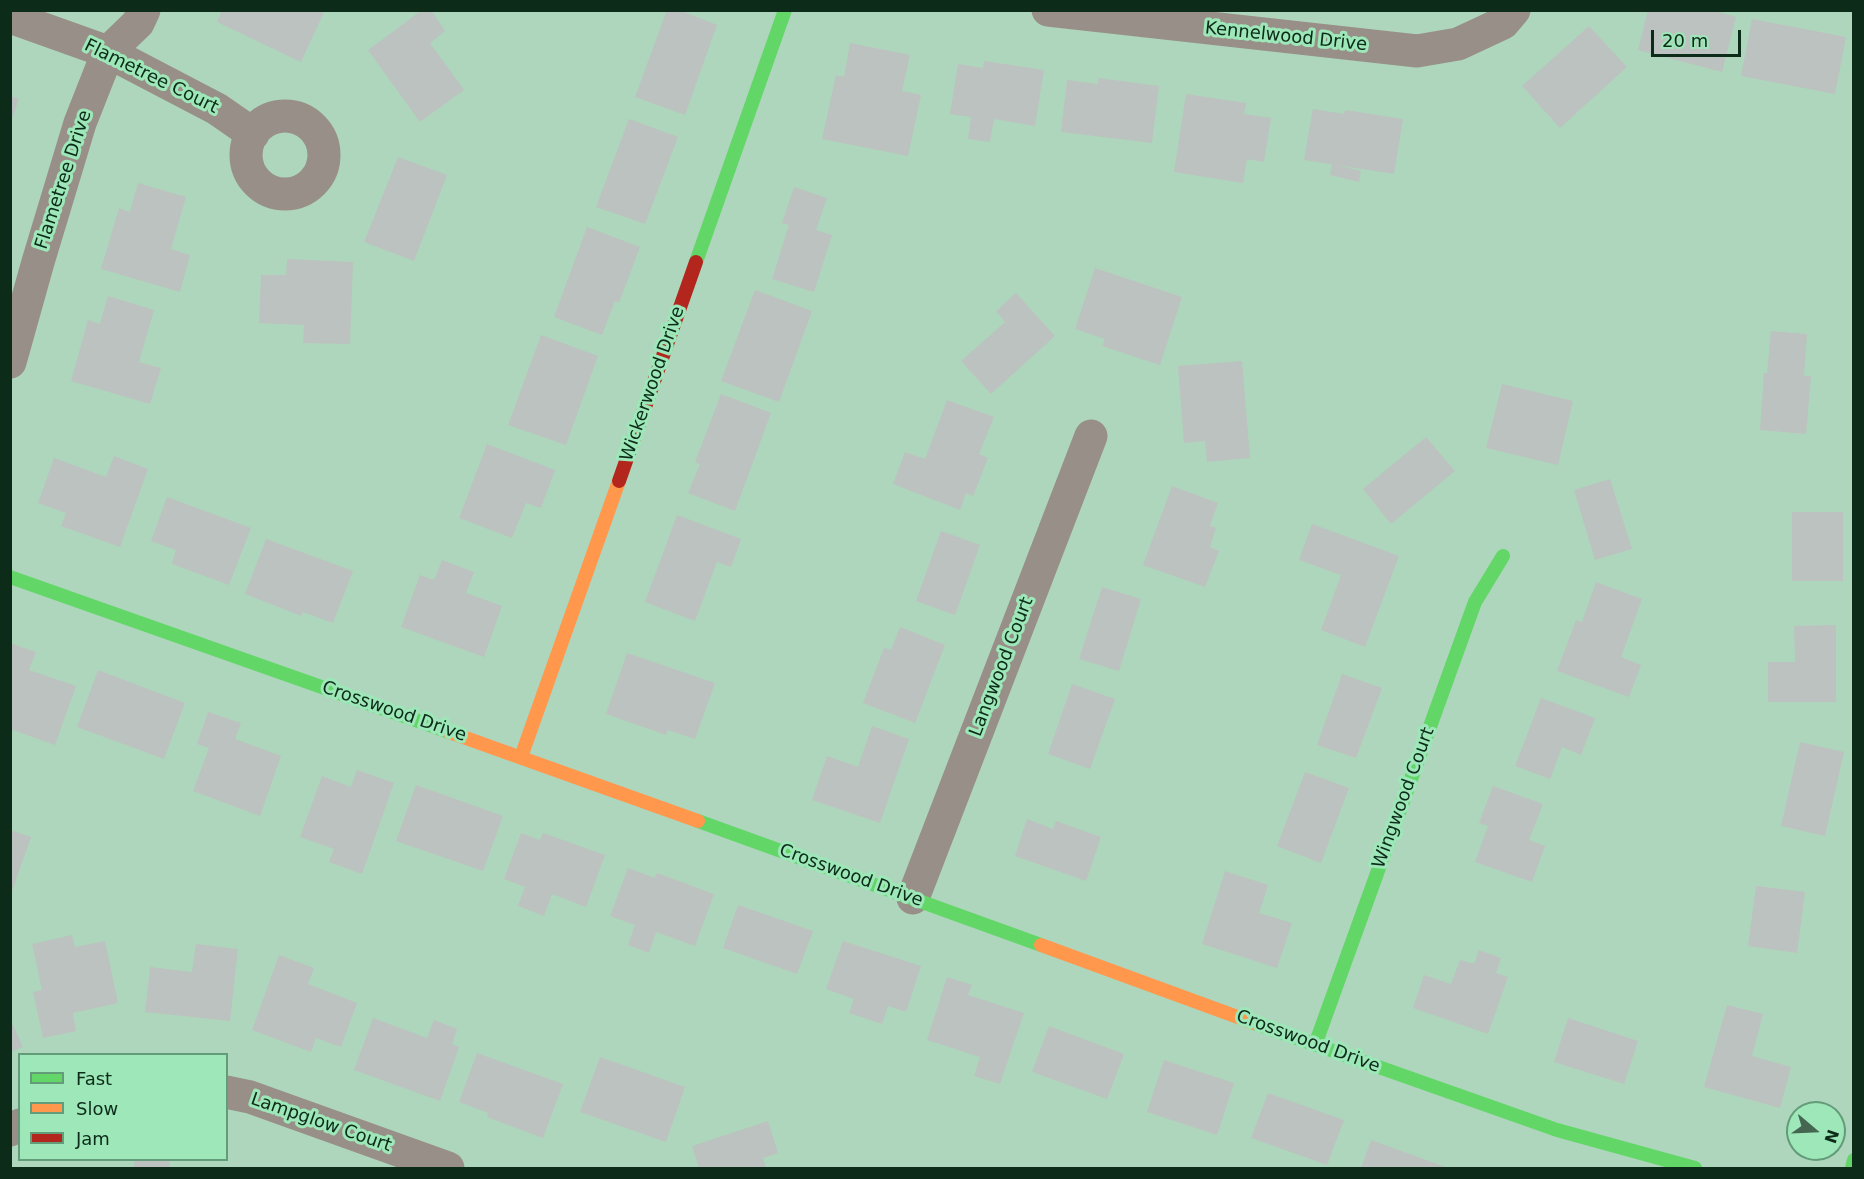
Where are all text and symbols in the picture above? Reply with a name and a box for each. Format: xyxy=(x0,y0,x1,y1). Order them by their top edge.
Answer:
street label: Kennelwood Drive xyxy=(1204,18,1368,56)
scale bar xyxy=(1654,18,1744,56)
text: 20 m xyxy=(1662,30,1708,51)
street label: Flametree Court xyxy=(80,35,222,119)
street label: Flametree Drive xyxy=(31,108,97,252)
street label: Wickerwood Drive xyxy=(616,304,690,464)
street label: Langwood Court xyxy=(966,594,1038,740)
street label: Crosswood Drive xyxy=(319,677,469,747)
street label: Wingwood Court xyxy=(1368,724,1440,872)
street label: Crosswood Drive xyxy=(776,840,926,912)
street label: Crosswood Drive xyxy=(1233,1006,1383,1078)
legend xyxy=(18,1053,228,1161)
text: Fast xyxy=(76,1068,112,1089)
street label: Lampglow Court xyxy=(248,1089,394,1157)
text: Slow xyxy=(76,1098,118,1119)
north arrow xyxy=(1786,1101,1846,1161)
text: N xyxy=(1820,1127,1843,1146)
text: Jam xyxy=(76,1128,110,1149)

